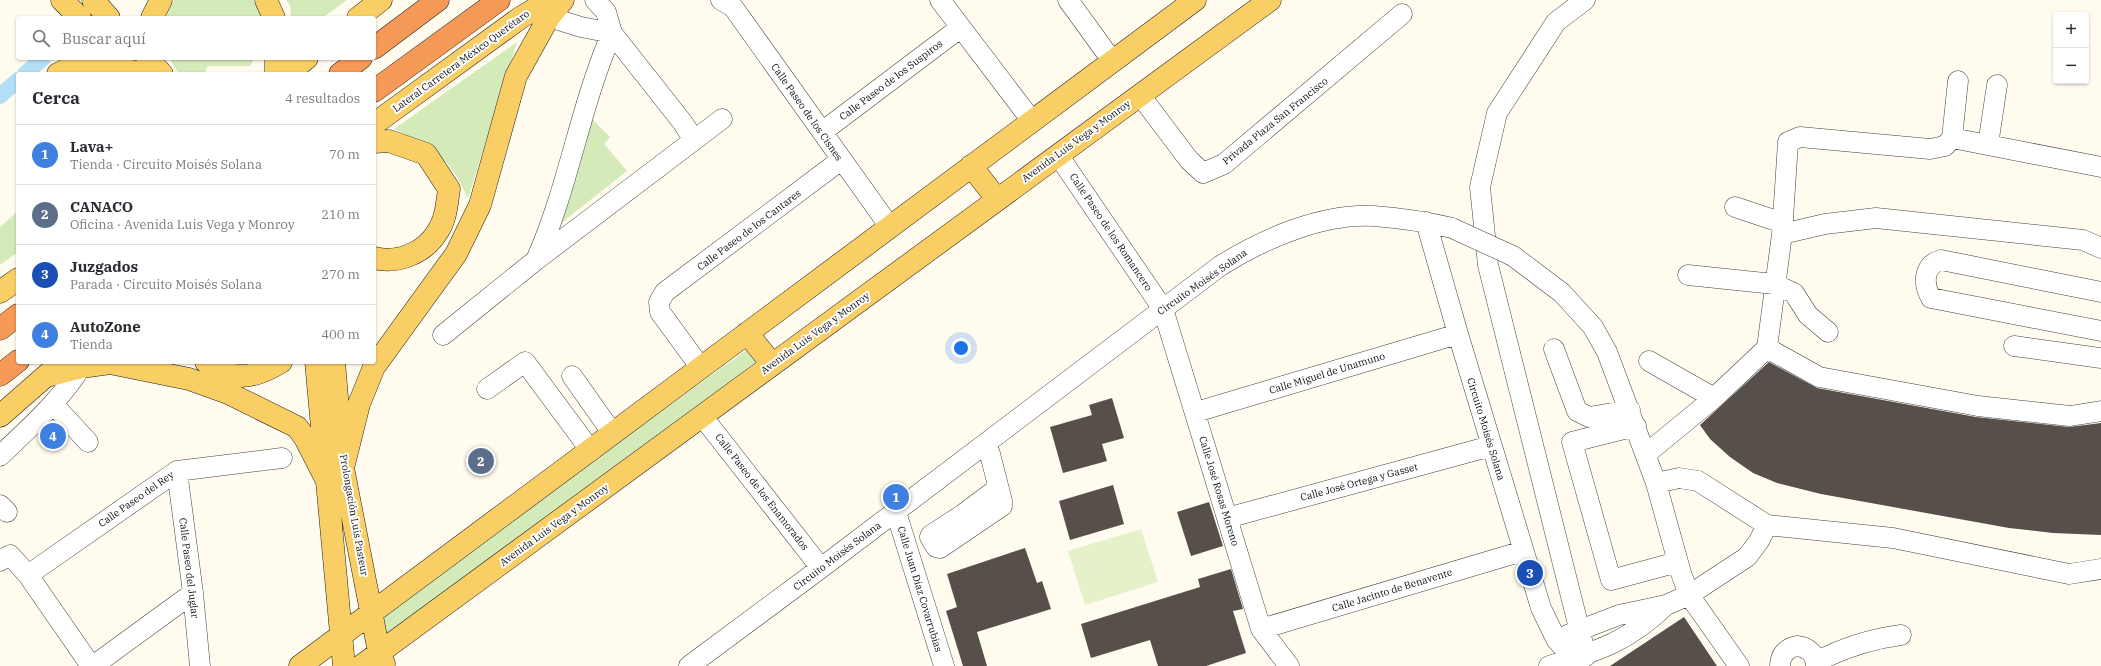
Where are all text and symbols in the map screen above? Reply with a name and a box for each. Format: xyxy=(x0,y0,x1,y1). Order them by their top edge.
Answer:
street label: Lateral Carretera México Querétaro xyxy=(390,7,532,115)
map controls xyxy=(2053,12,2089,84)
button: + xyxy=(2053,12,2089,48)
search box xyxy=(16,16,376,60)
icon: search xyxy=(30,27,52,49)
text: Buscar aquí xyxy=(62,29,146,48)
street label: Calle Paseo de los Suspiros xyxy=(837,37,945,123)
button: − xyxy=(2053,48,2089,84)
street label: Calle Paseo de los Cisnes xyxy=(768,61,846,163)
street label: Privada Plaza San Francisco xyxy=(1220,74,1331,168)
text: Cerca xyxy=(32,87,80,109)
text: 4 resultados xyxy=(285,90,360,107)
street label: Avenida Luis Vega y Monroy xyxy=(1019,97,1134,185)
text: Lava+ xyxy=(70,137,114,156)
text: 1 xyxy=(41,146,49,163)
text: 70 m xyxy=(329,146,360,163)
text: Tienda · Circuito Moisés Solana xyxy=(70,156,262,173)
street label: Calle Paseo de los Romancero xyxy=(1067,171,1155,294)
street label: Calle Paseo de los Cantares xyxy=(694,187,804,273)
text: CANACO xyxy=(70,197,133,216)
text: 2 xyxy=(41,206,49,223)
text: 210 m xyxy=(321,206,360,223)
text: Oficina · Avenida Luis Vega y Monroy xyxy=(70,216,295,233)
street label: Circuito Moisés Solana xyxy=(1155,246,1250,318)
text: Juzgados xyxy=(70,257,138,276)
text: 3 xyxy=(41,266,49,283)
text: 270 m xyxy=(321,266,360,283)
text: Parada · Circuito Moisés Solana xyxy=(70,276,262,293)
street label: Avenida Luis Vega y Monroy xyxy=(758,289,873,377)
text: AutoZone xyxy=(70,317,141,336)
text: 4 xyxy=(41,326,49,343)
text: 400 m xyxy=(321,326,360,343)
text: Tienda xyxy=(70,336,113,353)
your location xyxy=(951,338,971,358)
street label: Calle Miguel de Unamuno xyxy=(1268,349,1387,397)
street label: Circuito Moisés Solana xyxy=(1464,376,1508,483)
pin: 4 xyxy=(40,421,66,451)
street label: Calle Paseo de los Enamorados xyxy=(712,431,812,553)
street label: Calle José Rosas Moreno xyxy=(1196,435,1242,548)
pin: 2 xyxy=(468,446,494,476)
street label: Prolongación Luis Pasteur xyxy=(337,453,371,577)
street label: Calle José Ortega y Gasset xyxy=(1299,460,1420,504)
street label: Calle Paseo del Rey xyxy=(96,468,177,530)
street label: Avenida Luis Vega y Monroy xyxy=(497,481,612,569)
pin: 1 xyxy=(883,482,909,512)
street label: Calle Paseo del Juglar xyxy=(176,517,202,620)
street label: Circuito Moisés Solana xyxy=(790,518,884,593)
street label: Calle Juan Díaz Covarrubias xyxy=(895,525,945,654)
pin: 3 xyxy=(1517,558,1543,588)
street label: Calle Jacinto de Benavente xyxy=(1330,565,1454,615)

